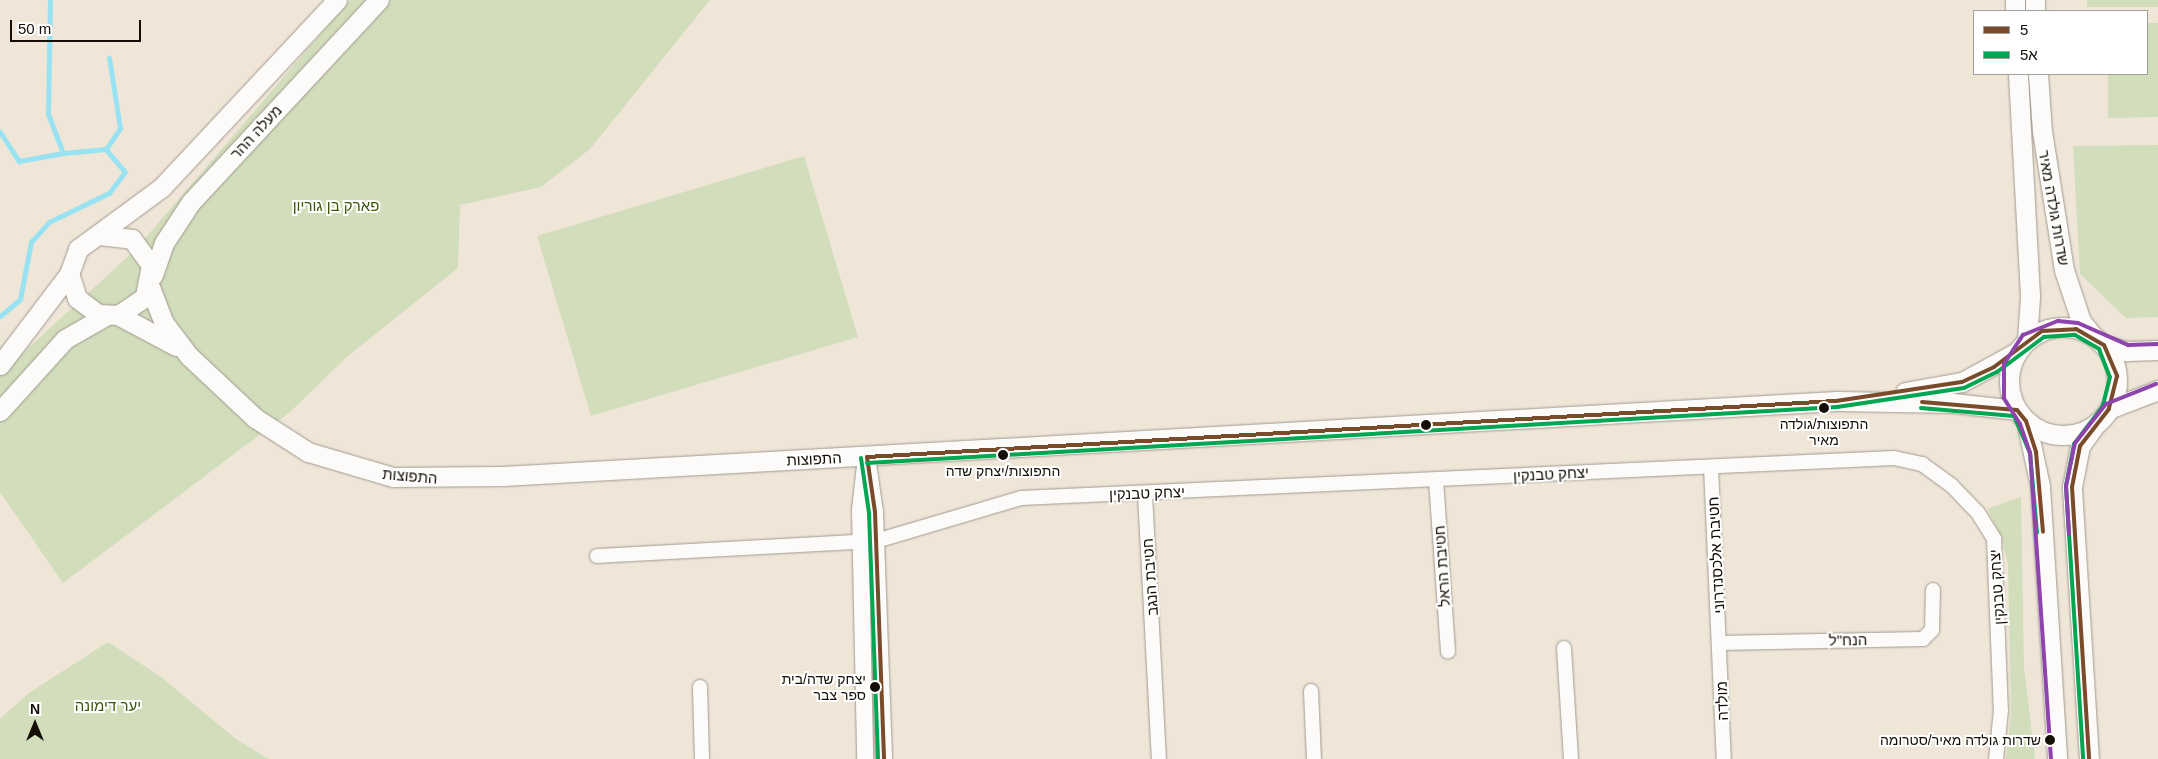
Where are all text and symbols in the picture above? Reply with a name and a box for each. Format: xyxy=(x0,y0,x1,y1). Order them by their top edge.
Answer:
scale bar xyxy=(12,10,144,42)
legend xyxy=(1973,10,2148,75)
text: 50 m xyxy=(18,20,51,37)
text: 5 xyxy=(2020,21,2028,38)
text: 5א xyxy=(2020,46,2038,63)
street label: מעלה ההר xyxy=(226,101,286,163)
street label: שדרות גולדה מאיר xyxy=(2035,149,2073,267)
park label: פארק בן גוריון xyxy=(293,197,379,215)
marker: התפוצות/גולדה מאיר xyxy=(1819,403,1829,413)
place label: התפוצות/גולדה מאיר xyxy=(1780,416,1868,448)
unlabelled marker xyxy=(1421,420,1431,430)
street label: התפוצות xyxy=(786,449,842,469)
marker: התפוצות/יצחק שדה xyxy=(998,450,1008,460)
place label: התפוצות/יצחק שדה xyxy=(946,463,1060,479)
street label: יצחק טבנקין xyxy=(1513,463,1589,485)
street label: התפוצות xyxy=(382,465,438,487)
street label: יצחק טבנקין xyxy=(1109,483,1185,503)
street label: חטיבת אלכסנדרוני xyxy=(1704,496,1728,614)
street label: חטיבת הראל xyxy=(1430,525,1454,607)
street label: חטיבת הנגב xyxy=(1138,538,1162,616)
street label: יצחק טבנקין xyxy=(1985,549,2009,625)
street label: הנח"ל xyxy=(1829,631,1867,649)
place label: יצחק שדה/בית ספר צבר xyxy=(782,671,866,704)
street label: מולדה xyxy=(1712,681,1732,721)
marker: יצחק שדה/בית ספר צבר xyxy=(870,682,880,692)
park label: יער דימונה xyxy=(75,697,141,715)
north arrow xyxy=(10,699,60,749)
text: N xyxy=(30,701,40,717)
place label: שדרות גולדה מאיר/סטרומה xyxy=(1880,732,2041,748)
marker: שדרות גולדה מאיר/סטרומה xyxy=(2045,735,2055,745)

